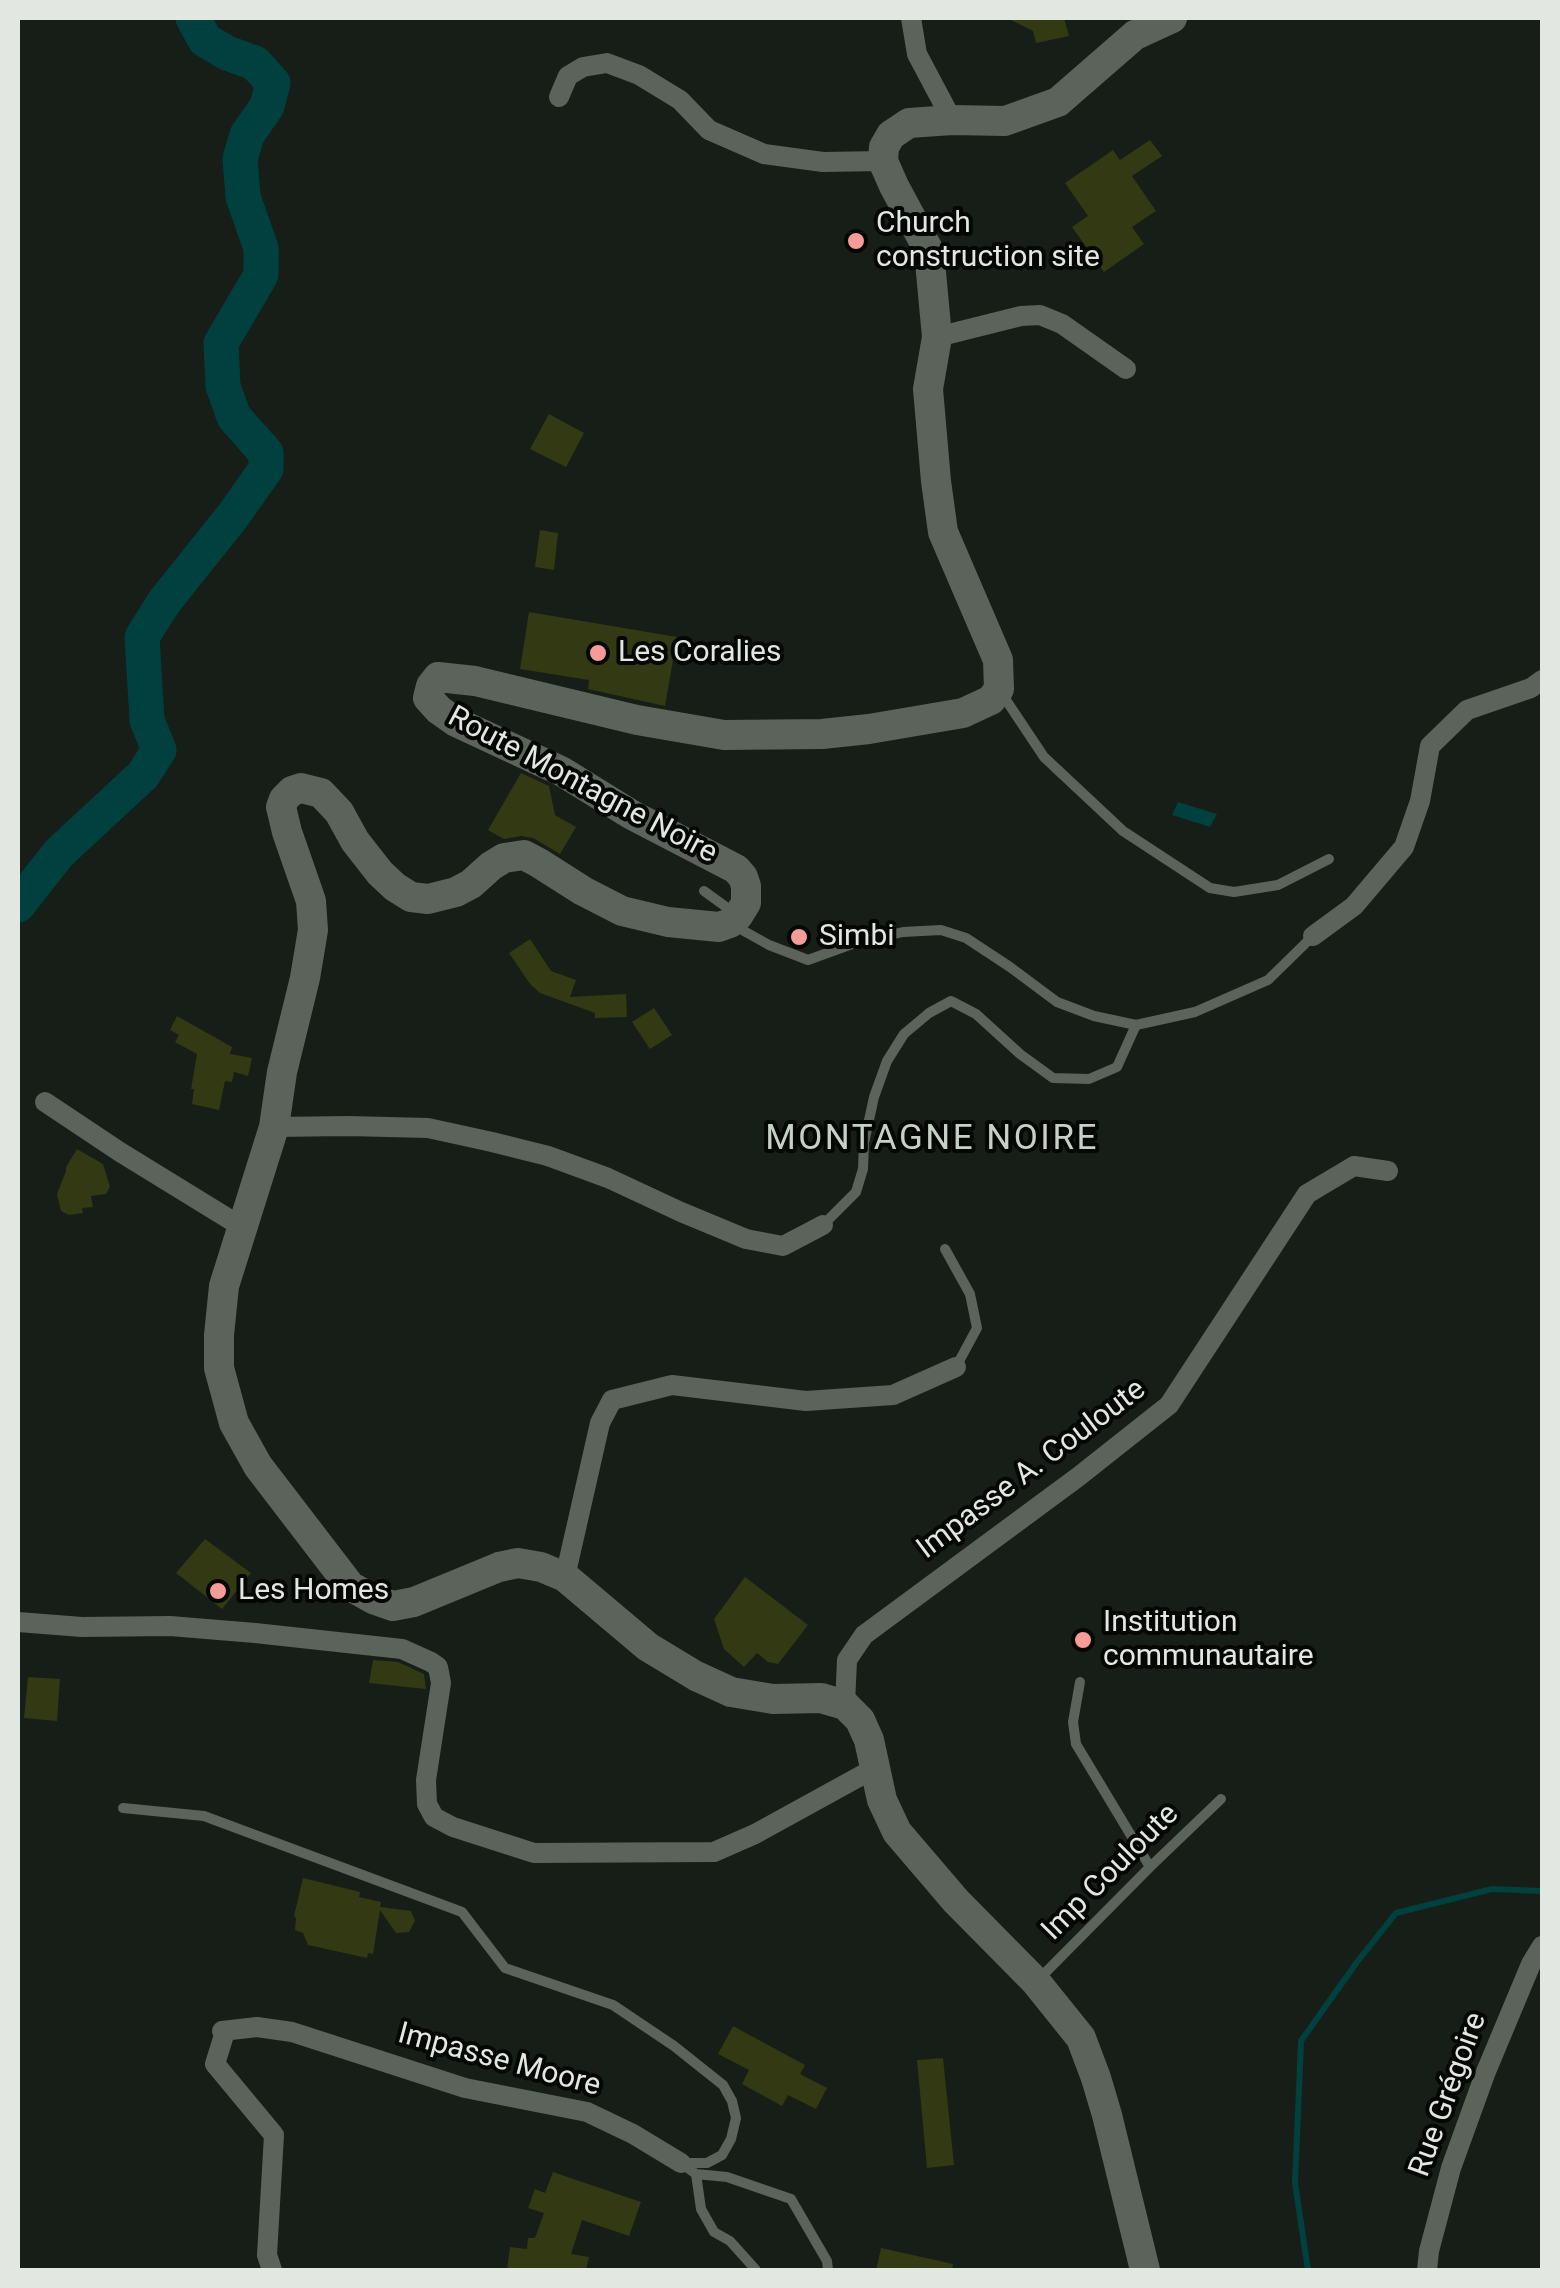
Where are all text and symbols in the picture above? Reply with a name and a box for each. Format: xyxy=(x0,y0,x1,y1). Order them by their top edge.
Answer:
place label: Church construction site xyxy=(876,206,1100,276)
marker: Church construction site xyxy=(845,230,867,252)
place label: Les Coralies xyxy=(618,635,782,671)
marker: Les Coralies xyxy=(587,642,609,664)
street label: Route Montagne Noire xyxy=(441,700,723,872)
place label: Simbi xyxy=(819,919,895,955)
marker: Simbi xyxy=(788,926,810,948)
district label: MONTAGNE NOIRE xyxy=(765,1119,1099,1161)
street label: Impasse A. Couloute xyxy=(911,1372,1153,1568)
place label: Les Homes xyxy=(238,1573,389,1609)
marker: Les Homes xyxy=(207,1580,229,1602)
place label: Institution communautaire xyxy=(1103,1605,1314,1676)
marker: Institution communautaire xyxy=(1072,1629,1094,1651)
street label: Imp Couloute xyxy=(1035,1797,1187,1949)
street label: Rue Grégoire xyxy=(1403,2008,1495,2182)
street label: Impasse Moore xyxy=(394,2017,604,2105)

